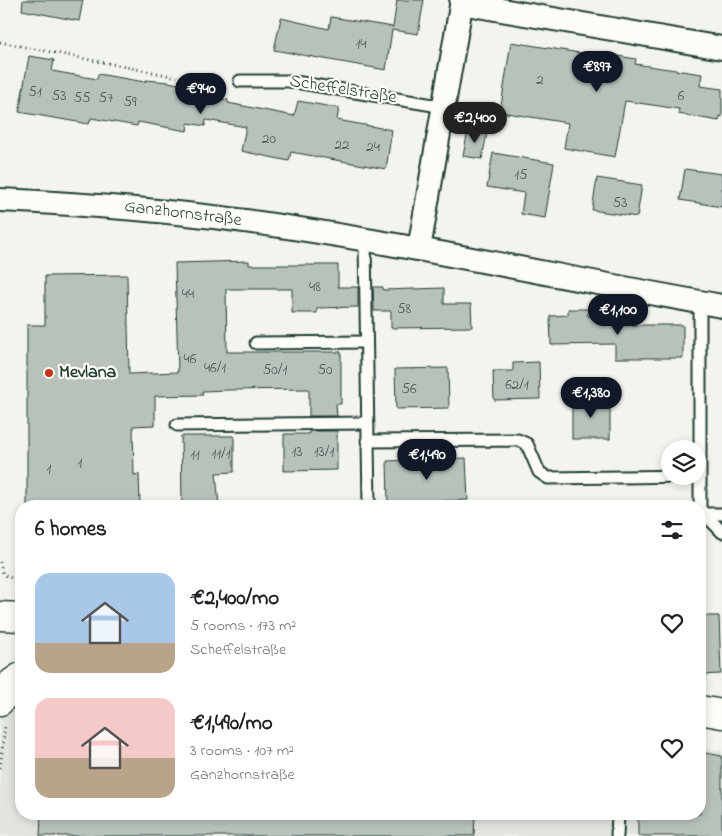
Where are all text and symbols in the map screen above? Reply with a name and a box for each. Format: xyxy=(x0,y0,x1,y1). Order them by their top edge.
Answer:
house number: 14 xyxy=(356,33,366,55)
pin: €897 xyxy=(567,51,627,93)
text: €897 xyxy=(583,55,611,79)
street label: Scheffelstraße xyxy=(288,69,399,111)
house number: 2 xyxy=(536,69,544,91)
pin: €940 xyxy=(171,72,231,115)
text: €940 xyxy=(186,77,216,101)
house number: 51 xyxy=(28,81,42,103)
house number: 53 xyxy=(52,85,66,107)
house number: 6 xyxy=(678,85,685,107)
house number: 55 xyxy=(73,87,91,109)
house number: 57 xyxy=(99,87,113,109)
house number: 59 xyxy=(123,91,137,113)
pin: €2,400 xyxy=(434,102,516,144)
text: €2,400 xyxy=(454,106,496,130)
house number: 20 xyxy=(262,128,276,150)
house number: 22 xyxy=(335,134,350,156)
house number: 24 xyxy=(366,136,380,158)
house number: 15 xyxy=(514,164,528,186)
house number: 53 xyxy=(613,192,627,214)
street label: Ganzhornstraße xyxy=(123,194,244,234)
house number: 48 xyxy=(309,276,321,298)
house number: 44 xyxy=(182,283,194,305)
pin: €1,100 xyxy=(577,294,659,336)
house number: 58 xyxy=(397,298,411,320)
text: €1,100 xyxy=(599,298,637,322)
house number: 46 xyxy=(184,348,197,370)
house number: 46/1 xyxy=(204,357,226,379)
house number: 50/1 xyxy=(263,359,287,381)
house number: 50 xyxy=(317,359,333,381)
place label: Mevlana xyxy=(59,360,117,386)
marker: Mevlana xyxy=(43,367,55,379)
house number: 62/1 xyxy=(505,374,529,396)
pin: €1,380 xyxy=(550,376,632,419)
house number: 56 xyxy=(401,378,417,400)
text: €1,380 xyxy=(572,381,610,405)
pin: €1,490 xyxy=(386,438,468,481)
map controls xyxy=(661,440,706,485)
button: layers xyxy=(661,440,706,485)
house number: 13 xyxy=(292,441,302,463)
house number: 13/1 xyxy=(314,441,334,463)
house number: 11/1 xyxy=(212,443,231,465)
text: €1,490 xyxy=(408,443,446,467)
house number: 11 xyxy=(190,444,200,466)
house number: 1 xyxy=(78,452,83,474)
house number: 1 xyxy=(47,458,52,480)
text: 6 homes xyxy=(35,515,107,545)
icon: filters xyxy=(658,516,686,544)
text: €2,400/mo xyxy=(190,584,279,614)
icon: home xyxy=(75,593,135,653)
icon: heart xyxy=(658,609,686,637)
text: 5 rooms · 173 m² xyxy=(190,614,296,638)
text: Scheffelstraße xyxy=(190,638,286,662)
text: €1,490/mo xyxy=(190,709,273,739)
icon: home xyxy=(75,718,135,778)
icon: heart xyxy=(658,734,686,762)
text: 3 rooms · 107 m² xyxy=(190,739,294,763)
text: Ganzhornstraße xyxy=(190,763,295,787)

